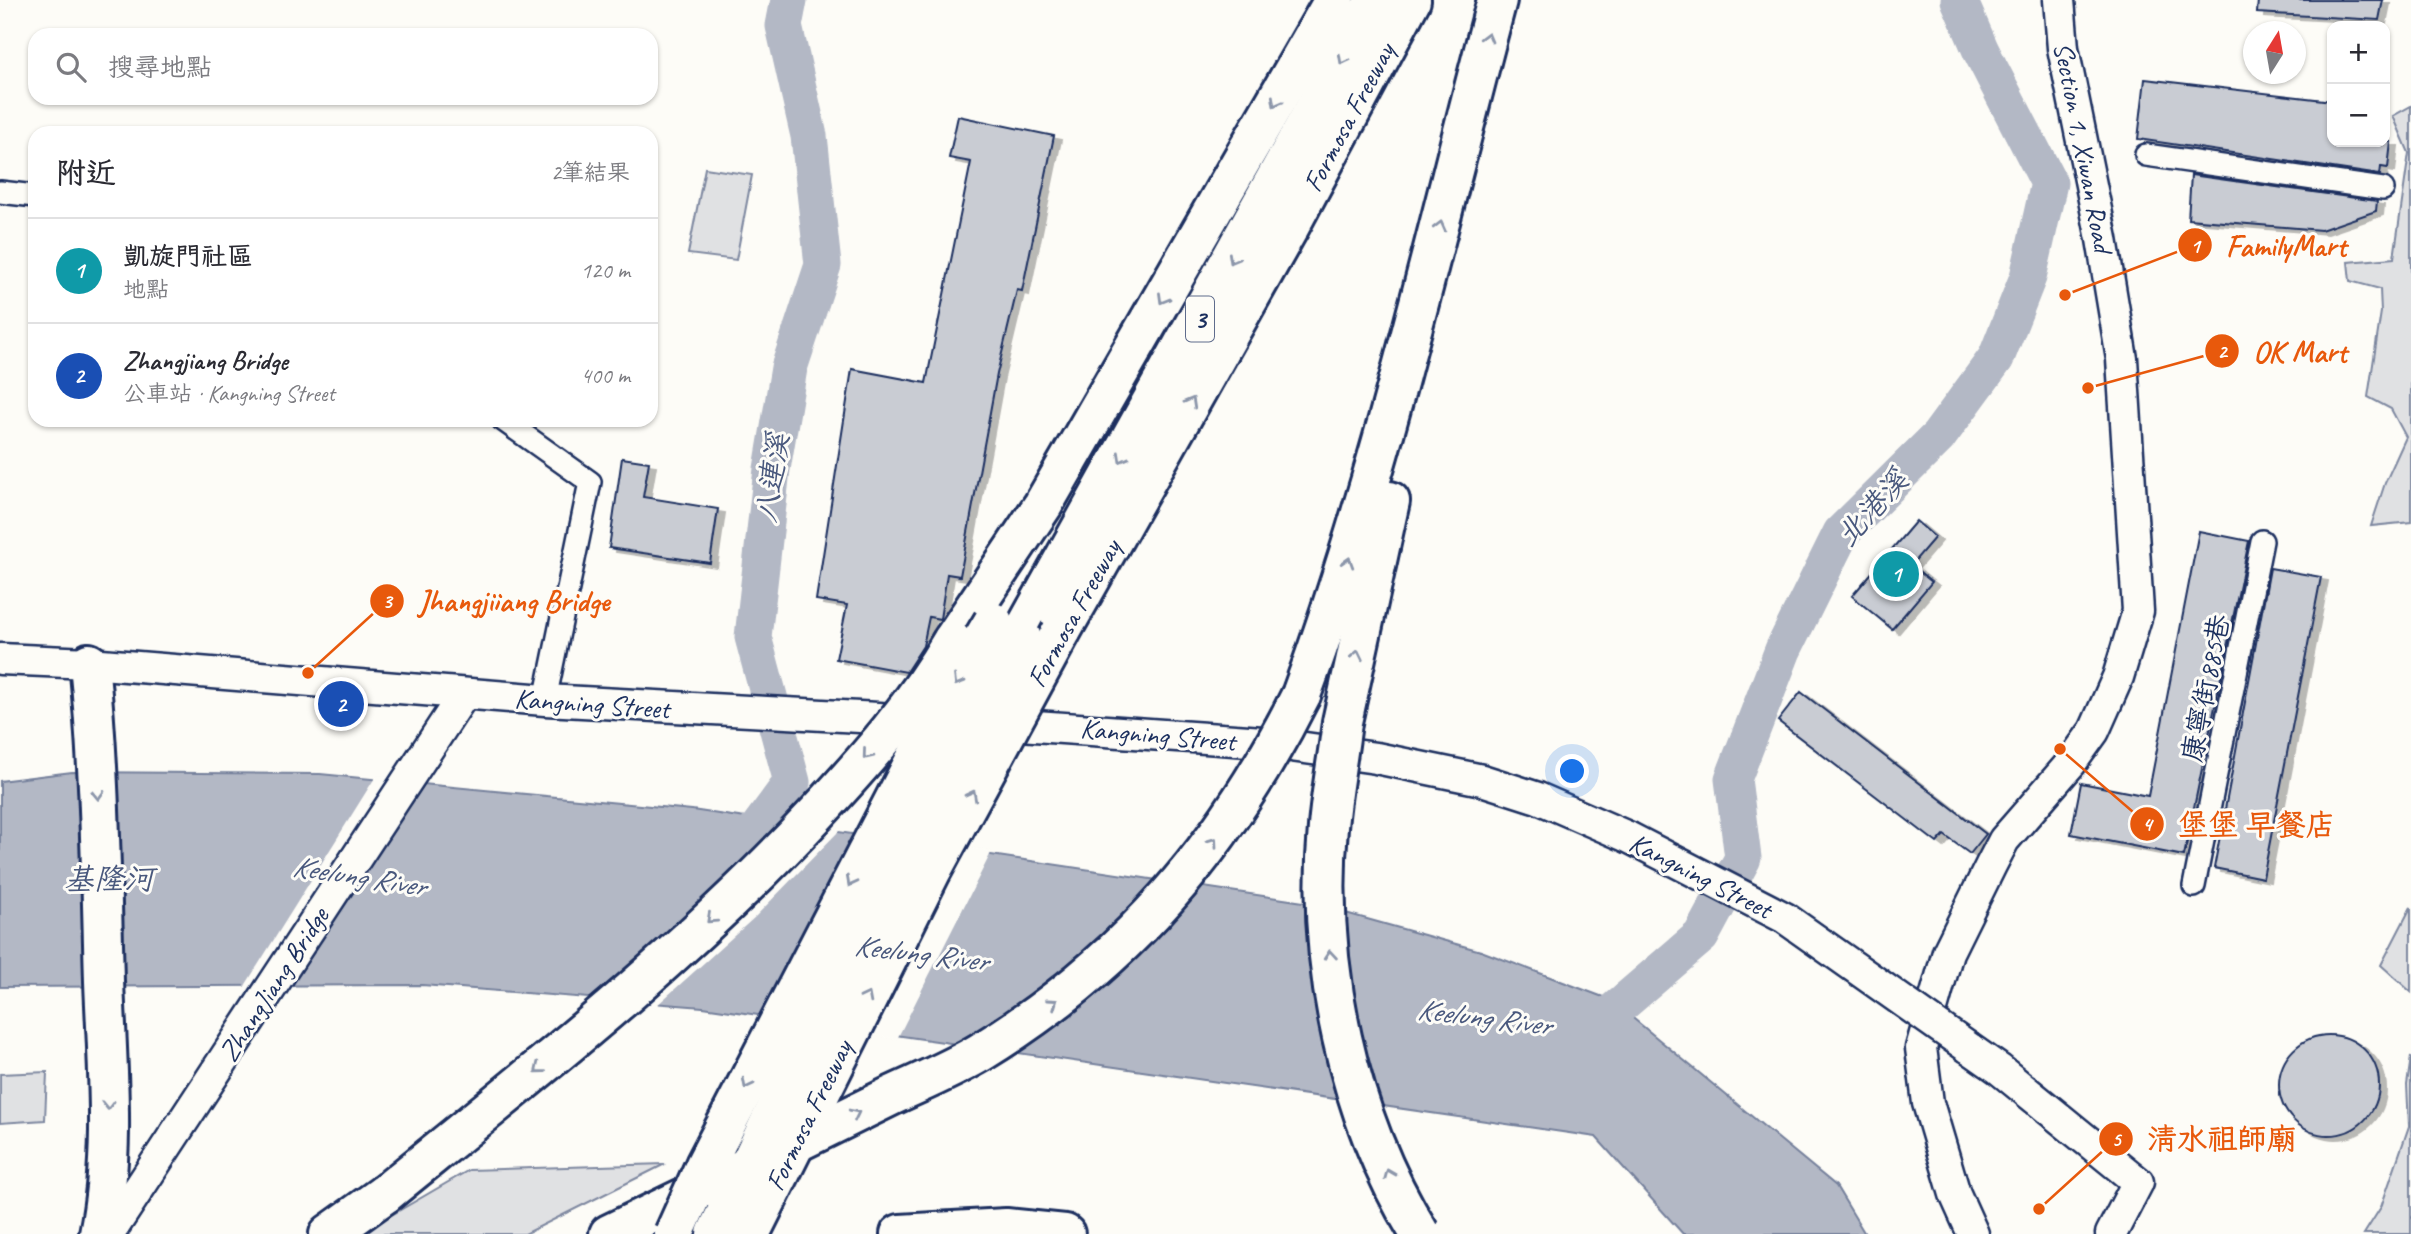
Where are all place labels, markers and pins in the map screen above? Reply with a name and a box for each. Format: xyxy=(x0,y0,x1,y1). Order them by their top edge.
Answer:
callout: FamilyMart xyxy=(2177,220,2360,271)
callout: OK Mart xyxy=(2204,326,2361,377)
pin: 1 xyxy=(1873,548,1919,600)
callout: Jhangjiiang Bridge xyxy=(369,575,623,626)
pin: 2 xyxy=(318,678,364,730)
callout: 堡堡 早餐店 xyxy=(2129,799,2349,850)
callout: 清水祖師廟 xyxy=(2098,1113,2311,1164)

